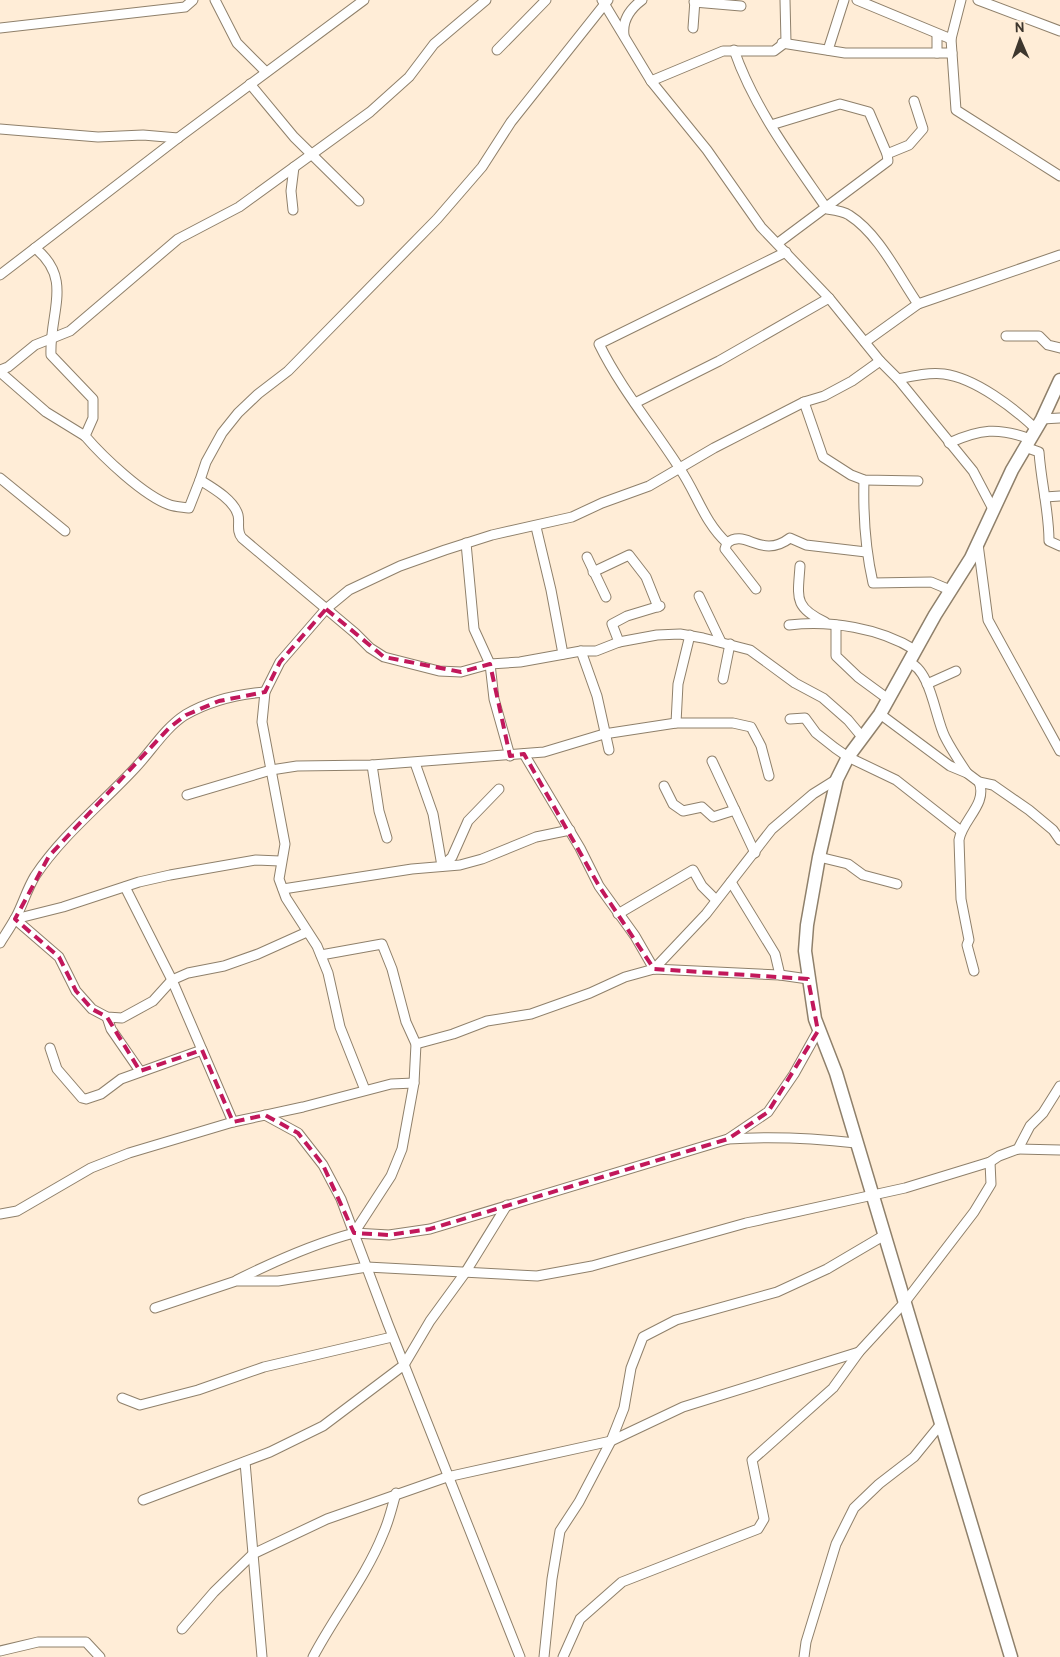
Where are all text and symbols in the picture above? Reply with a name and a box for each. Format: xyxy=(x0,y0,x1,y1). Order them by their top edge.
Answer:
north arrow xyxy=(995,15,1045,65)
text: N xyxy=(1014,20,1025,37)

